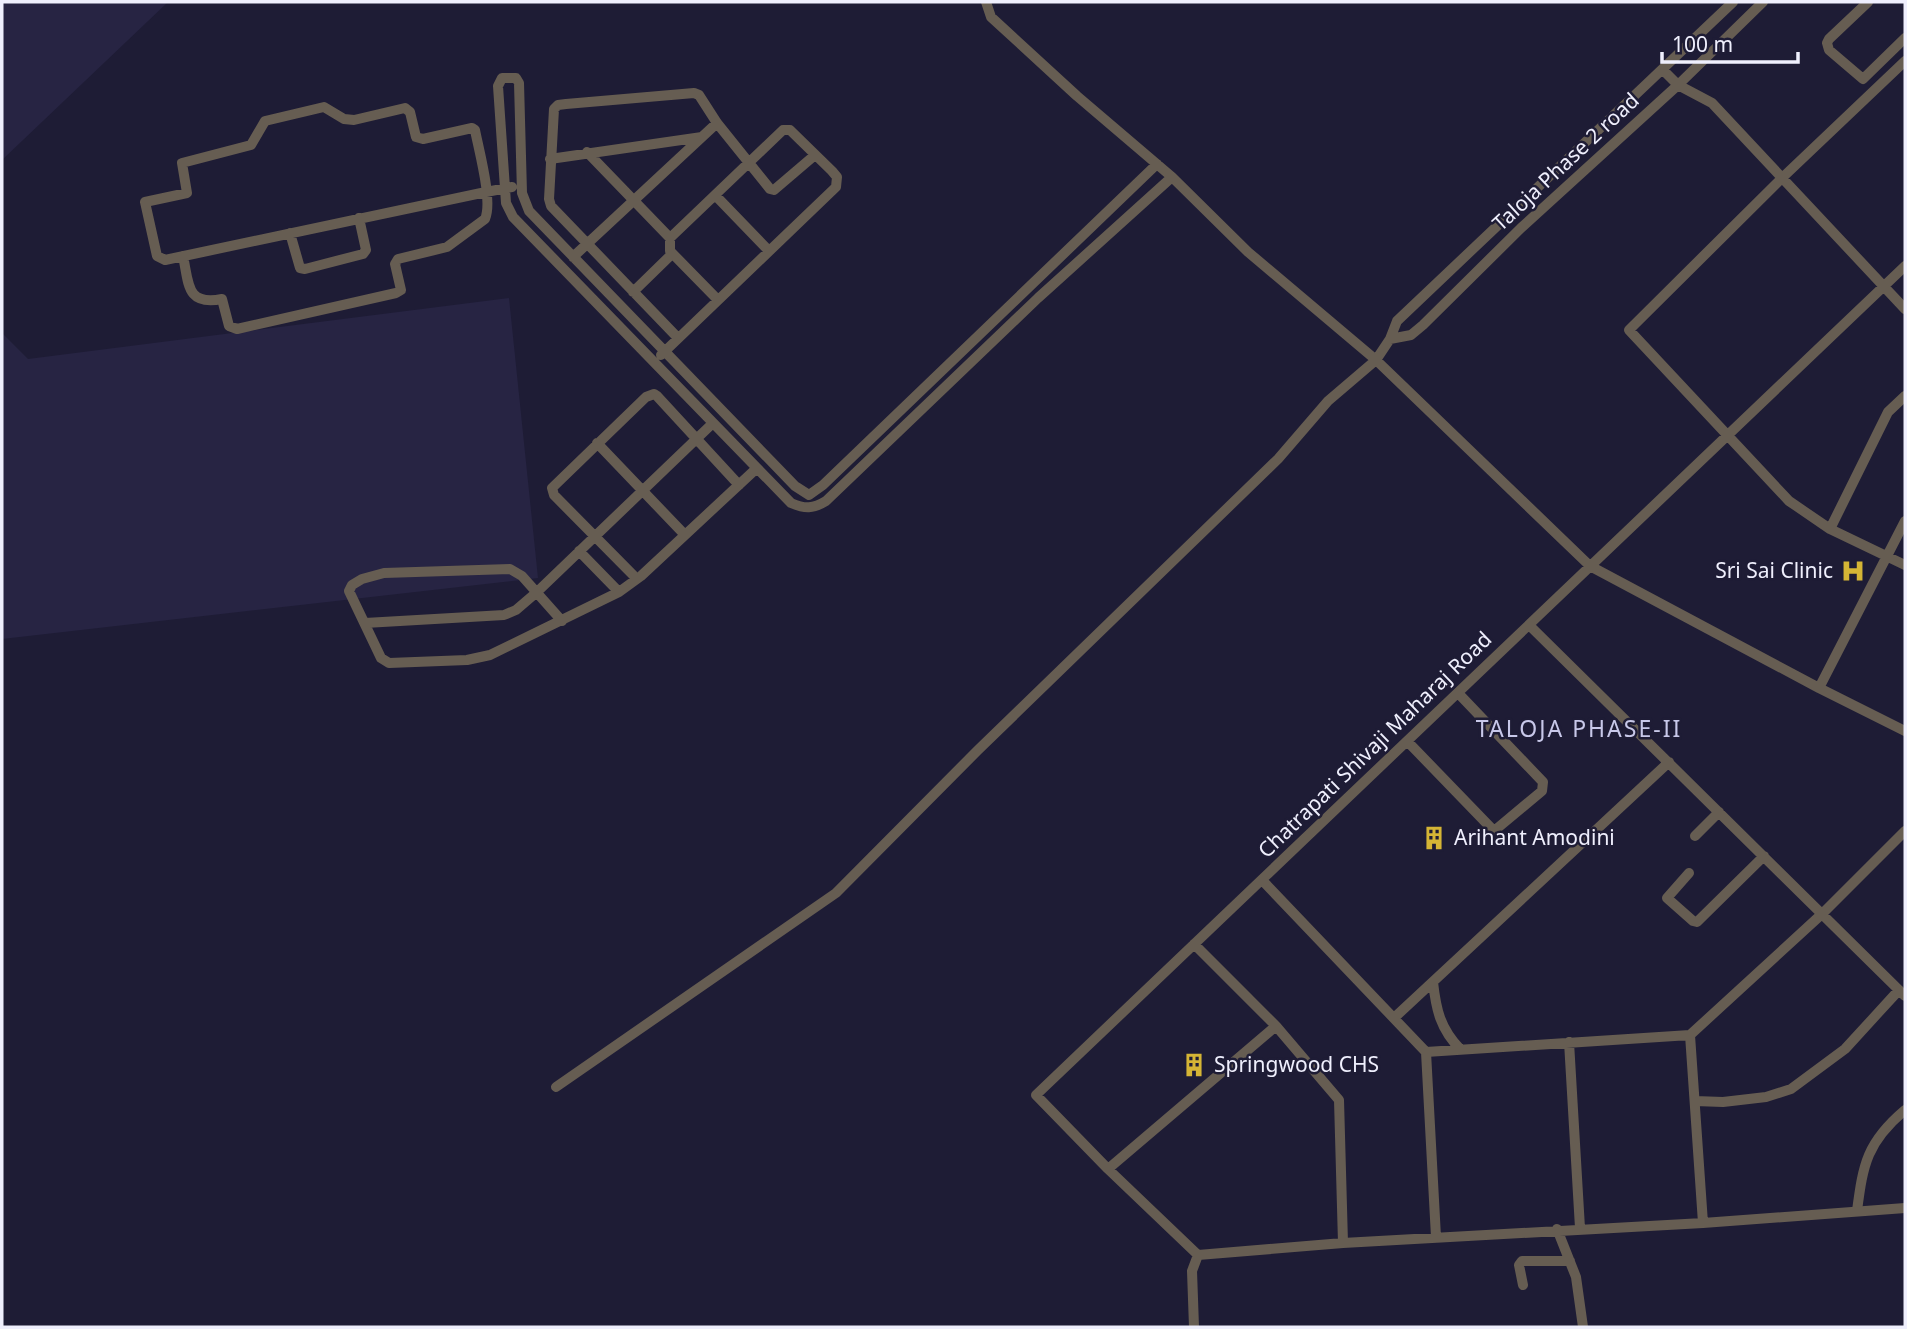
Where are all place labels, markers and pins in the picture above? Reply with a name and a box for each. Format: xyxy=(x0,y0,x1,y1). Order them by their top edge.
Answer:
place label: Sri Sai Clinic xyxy=(1715,556,1833,584)
hospital icon: Sri Sai Clinic xyxy=(1839,557,1867,585)
place label: Arihant Amodini xyxy=(1454,823,1615,851)
building icon: Arihant Amodini xyxy=(1420,824,1448,852)
place label: Springwood CHS xyxy=(1214,1050,1379,1078)
building icon: Springwood CHS xyxy=(1180,1051,1208,1079)

